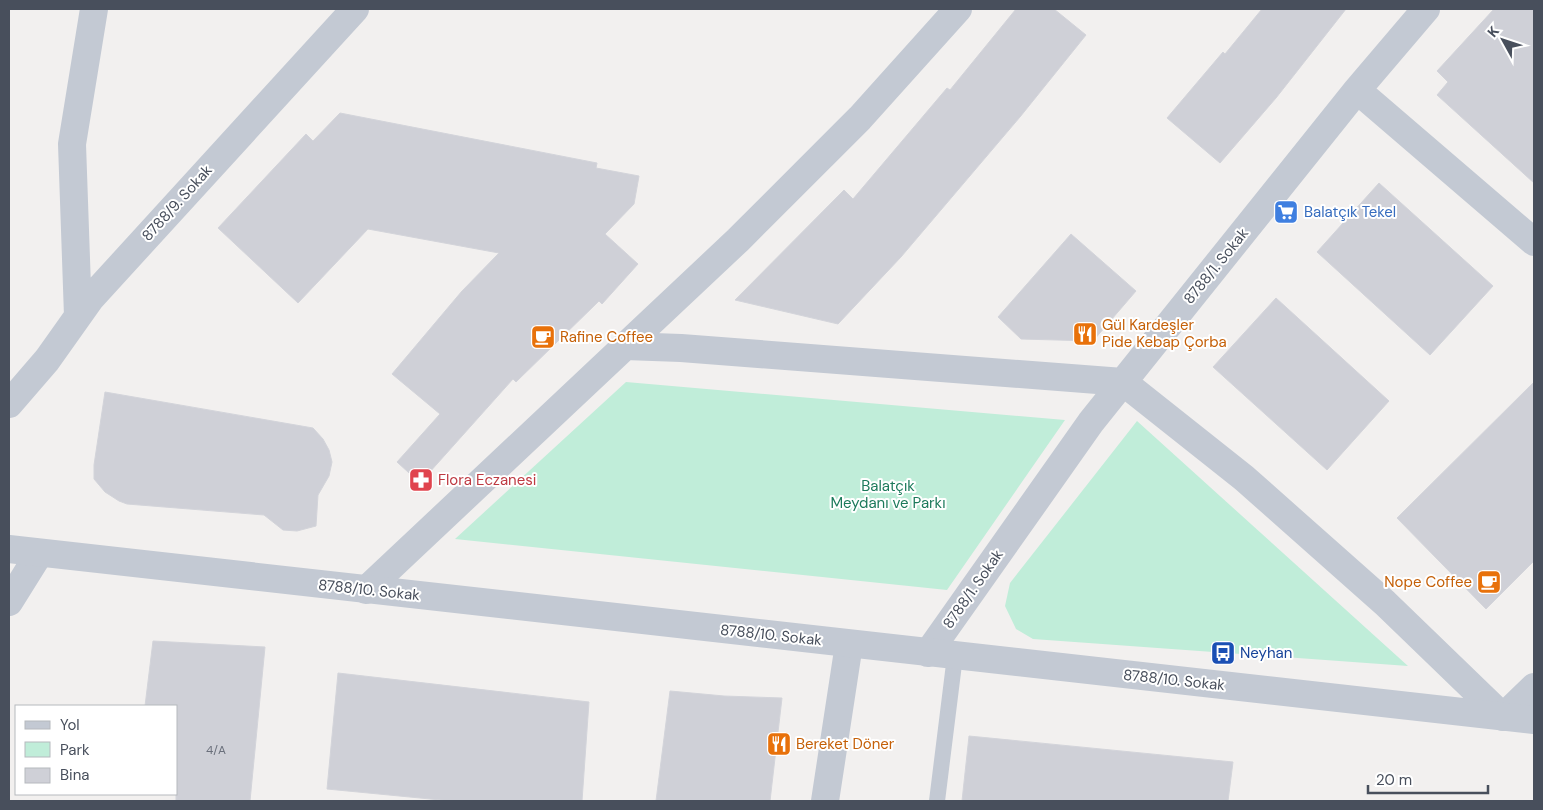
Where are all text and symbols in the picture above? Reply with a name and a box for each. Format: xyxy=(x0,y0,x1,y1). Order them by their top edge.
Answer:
north arrow xyxy=(1478,15,1528,65)
text: K xyxy=(1483,22,1503,41)
street label: 8788/9. Sokak xyxy=(137,160,217,245)
supermarket icon: Balatçık Tekel xyxy=(1273,199,1299,225)
place label: Balatçık Tekel xyxy=(1304,202,1396,222)
street label: 8788/1. Sokak xyxy=(1179,223,1253,308)
place label: Gül Kardeşler Pide Kebap Çorba xyxy=(1102,315,1227,352)
restaurant icon: Gül Kardeşler Pide Kebap Çorba xyxy=(1072,321,1098,347)
cafe icon: Rafine Coffee xyxy=(530,324,556,350)
place label: Rafine Coffee xyxy=(560,327,653,347)
pharmacy icon: Flora Eczanesi xyxy=(408,467,434,493)
place label: Flora Eczanesi xyxy=(438,470,536,490)
park label: Balatçık Meydanı ve Parkı xyxy=(831,476,946,513)
street label: 8788/1. Sokak xyxy=(938,545,1008,633)
cafe icon: Nope Coffee xyxy=(1476,569,1502,595)
place label: Nope Coffee xyxy=(1384,572,1472,592)
street label: 8788/10. Sokak xyxy=(317,575,421,605)
street label: 8788/10. Sokak xyxy=(719,620,823,650)
bus stop icon: Neyhan xyxy=(1210,640,1236,666)
place label: Neyhan xyxy=(1240,643,1292,663)
street label: 8788/10. Sokak xyxy=(1122,665,1226,695)
legend xyxy=(15,705,178,795)
text: Yol xyxy=(60,715,80,735)
restaurant icon: Bereket Döner xyxy=(766,731,792,757)
place label: Bereket Döner xyxy=(796,734,895,754)
text: Park xyxy=(60,740,90,760)
house number: 4/A xyxy=(206,742,226,758)
scale bar xyxy=(1368,762,1488,794)
text: Bina xyxy=(60,765,89,785)
text: 20 m xyxy=(1376,770,1412,790)

